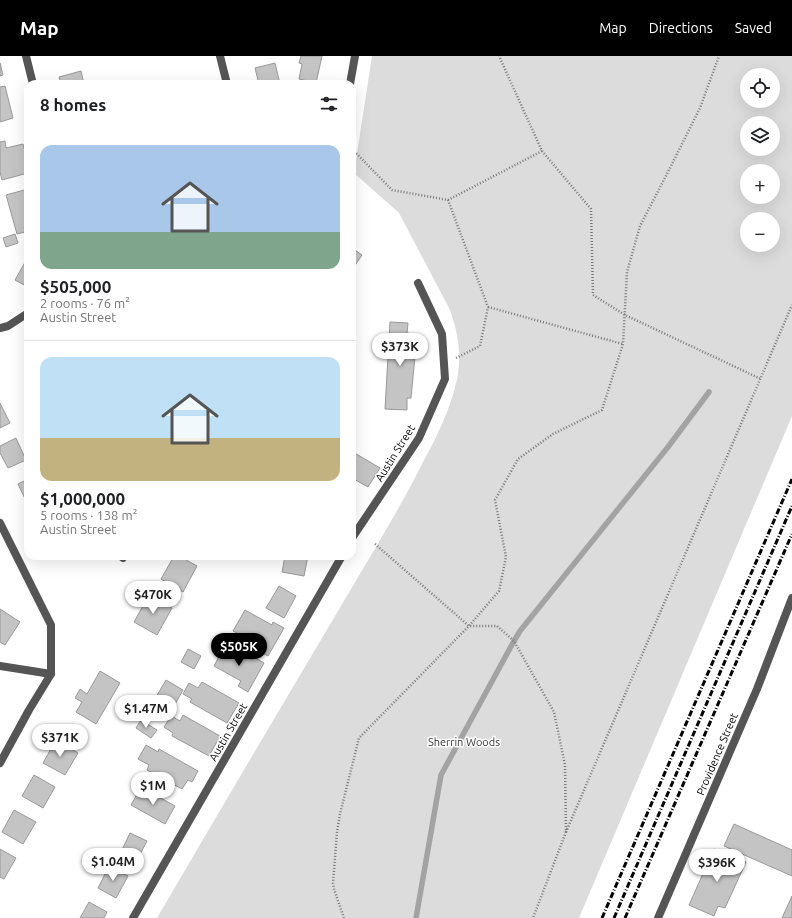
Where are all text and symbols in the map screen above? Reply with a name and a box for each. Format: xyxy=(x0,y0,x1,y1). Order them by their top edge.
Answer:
text: Map xyxy=(20,17,59,39)
text: Map xyxy=(599,20,627,36)
text: Directions xyxy=(649,20,713,36)
text: Saved xyxy=(735,20,772,36)
map controls xyxy=(740,68,780,252)
button: locate xyxy=(740,68,780,108)
icon: filters xyxy=(318,93,340,115)
text: 8 homes xyxy=(40,95,106,114)
button: layers xyxy=(740,116,780,156)
button: + xyxy=(740,164,780,204)
icon: home xyxy=(154,171,226,243)
button: − xyxy=(740,212,780,252)
text: $505,000 xyxy=(40,277,111,296)
text: 2 rooms · 76 m² xyxy=(40,296,130,310)
text: Austin Street xyxy=(40,310,116,324)
pin: $373K xyxy=(372,333,428,367)
text: $373K xyxy=(381,339,419,353)
icon: home xyxy=(154,383,226,455)
street label: Austin Street xyxy=(373,422,418,484)
text: $1,000,000 xyxy=(40,489,125,508)
text: 5 rooms · 138 m² xyxy=(40,508,137,522)
text: Austin Street xyxy=(40,522,116,536)
pin: $470K xyxy=(125,581,181,615)
text: $470K xyxy=(134,587,172,601)
pin: $505K xyxy=(211,633,267,667)
text: $505K xyxy=(220,639,258,653)
pin: $1.47M xyxy=(113,695,179,729)
street label: Austin Street xyxy=(207,700,250,763)
text: $1.47M xyxy=(124,701,168,715)
street label: Providence Street xyxy=(694,710,740,797)
pin: $371K xyxy=(32,724,88,758)
text: $371K xyxy=(41,730,79,744)
park label: Sherrin Woods xyxy=(428,736,500,748)
pin: $1M xyxy=(134,772,172,806)
text: $1M xyxy=(140,778,166,792)
pin: $1.04M xyxy=(80,848,146,882)
pin: $396K xyxy=(689,849,745,883)
text: $1.04M xyxy=(91,854,135,868)
text: $396K xyxy=(698,855,736,869)

